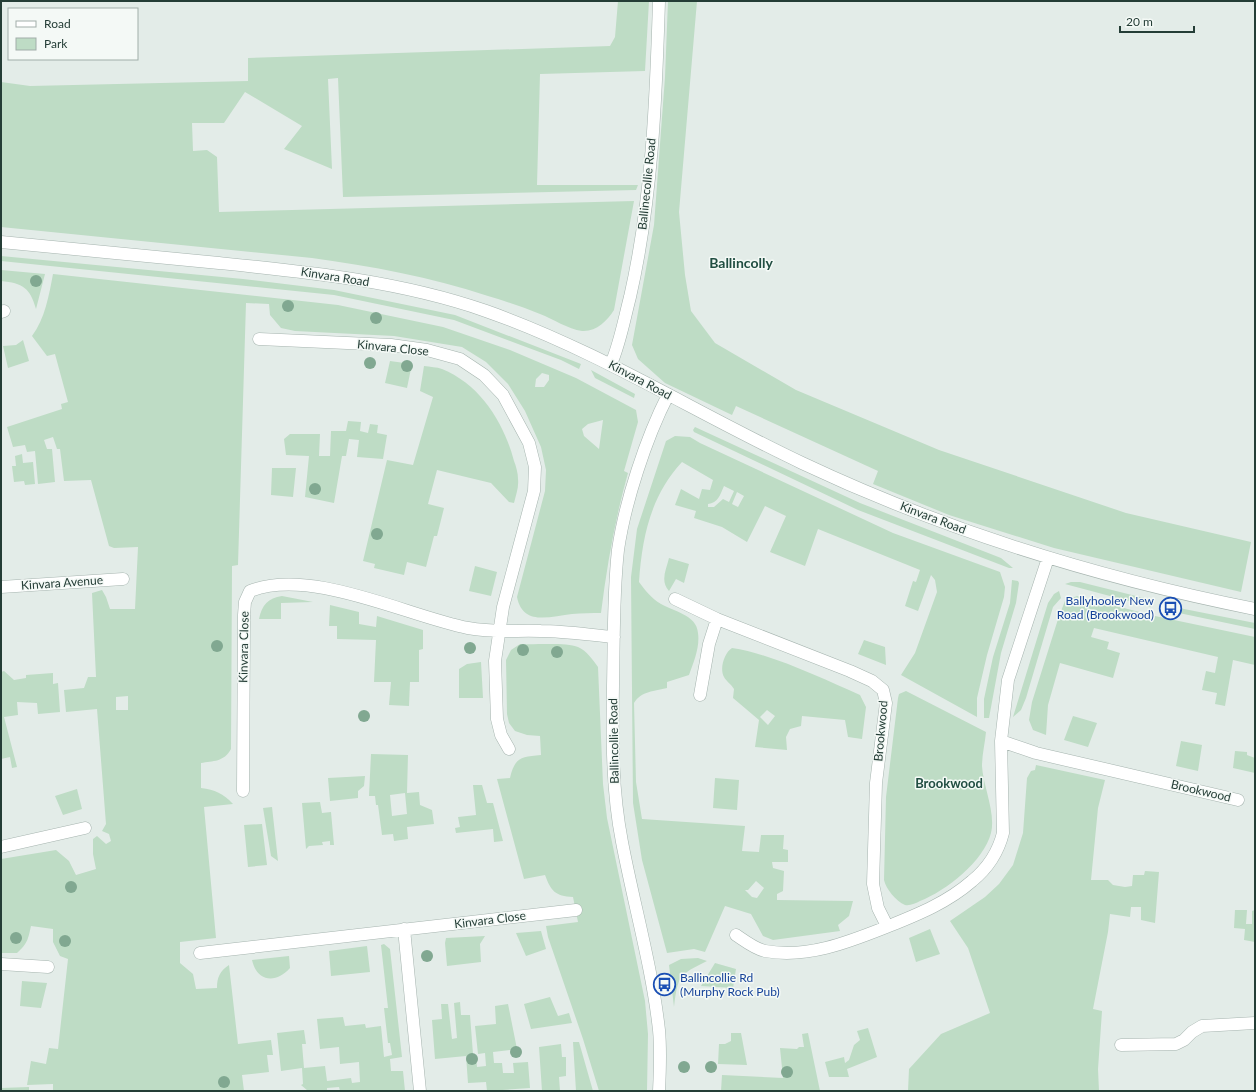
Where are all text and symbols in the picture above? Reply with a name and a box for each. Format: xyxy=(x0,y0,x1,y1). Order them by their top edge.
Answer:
legend xyxy=(8,8,138,60)
scale bar xyxy=(1120,8,1194,34)
text: 20 m xyxy=(1126,14,1153,29)
text: Road xyxy=(44,16,71,31)
text: Park xyxy=(44,36,68,51)
street label: Ballinecollie Road xyxy=(634,137,659,231)
district label: Ballincolly xyxy=(709,254,773,271)
street label: Kinvara Road xyxy=(300,264,371,289)
street label: Kinvara Close xyxy=(357,336,430,359)
street label: Kinvara Road xyxy=(606,357,674,402)
street label: Kinvara Road xyxy=(898,498,968,537)
street label: Kinvara Avenue xyxy=(21,572,103,593)
place label: Ballyhooley New Road (Brookwood) xyxy=(1057,593,1155,622)
bus stop icon: Ballyhooley New Road (Brookwood) xyxy=(1157,595,1183,621)
street label: Kinvara Close xyxy=(235,611,252,683)
street label: Ballincollie Road xyxy=(605,698,622,784)
street label: Brookwood xyxy=(870,700,891,762)
district label: Brookwood xyxy=(915,775,983,791)
street label: Brookwood xyxy=(1170,776,1233,805)
street label: Kinvara Close xyxy=(453,908,527,931)
place label: Ballincollie Rd (Murphy Rock Pub) xyxy=(680,970,780,999)
bus stop icon: Ballincollie Rd (Murphy Rock Pub) xyxy=(652,972,678,998)

